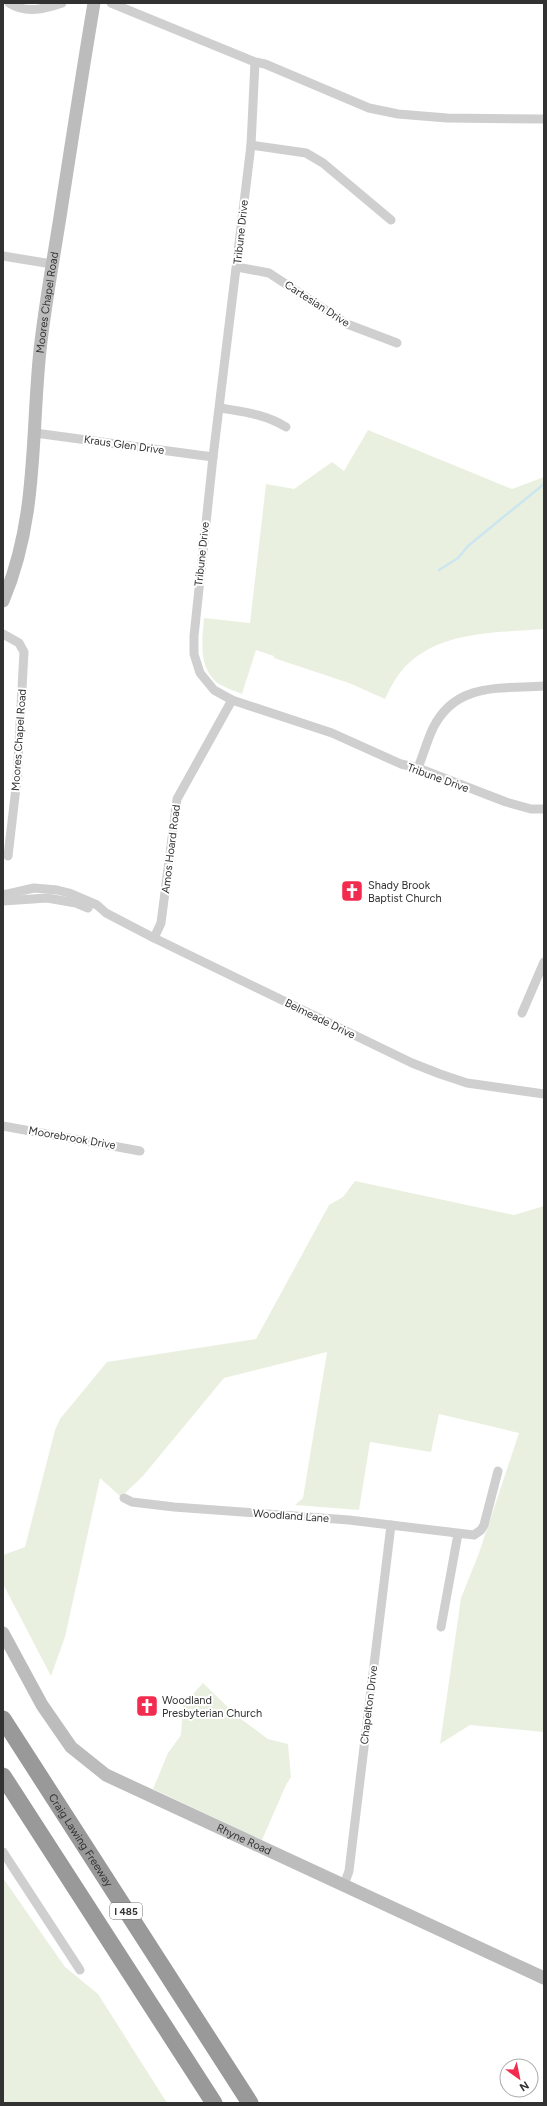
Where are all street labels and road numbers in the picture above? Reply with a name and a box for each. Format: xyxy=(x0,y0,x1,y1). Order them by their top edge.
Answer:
street label: Tribune Drive xyxy=(231,199,251,265)
street label: Moores Chapel Road xyxy=(33,251,61,354)
street label: Cartesian Drive xyxy=(282,278,352,330)
street label: Kraus Glen Drive xyxy=(83,433,165,457)
street label: Tribune Drive xyxy=(192,521,212,587)
street label: Moores Chapel Road xyxy=(9,689,29,791)
street label: Tribune Drive xyxy=(405,761,471,795)
street label: Amos Hoard Road xyxy=(159,804,183,894)
street label: Belmeade Drive xyxy=(283,996,357,1042)
street label: Moorebrook Drive xyxy=(27,1124,117,1152)
street label: Woodland Lane xyxy=(253,1507,329,1525)
street label: Chapelton Drive xyxy=(358,1665,380,1745)
street label: Craig Lawing Freeway xyxy=(46,1791,116,1889)
street label: Rhyne Road xyxy=(215,1821,274,1857)
road number: I 485 xyxy=(110,1903,142,1919)

